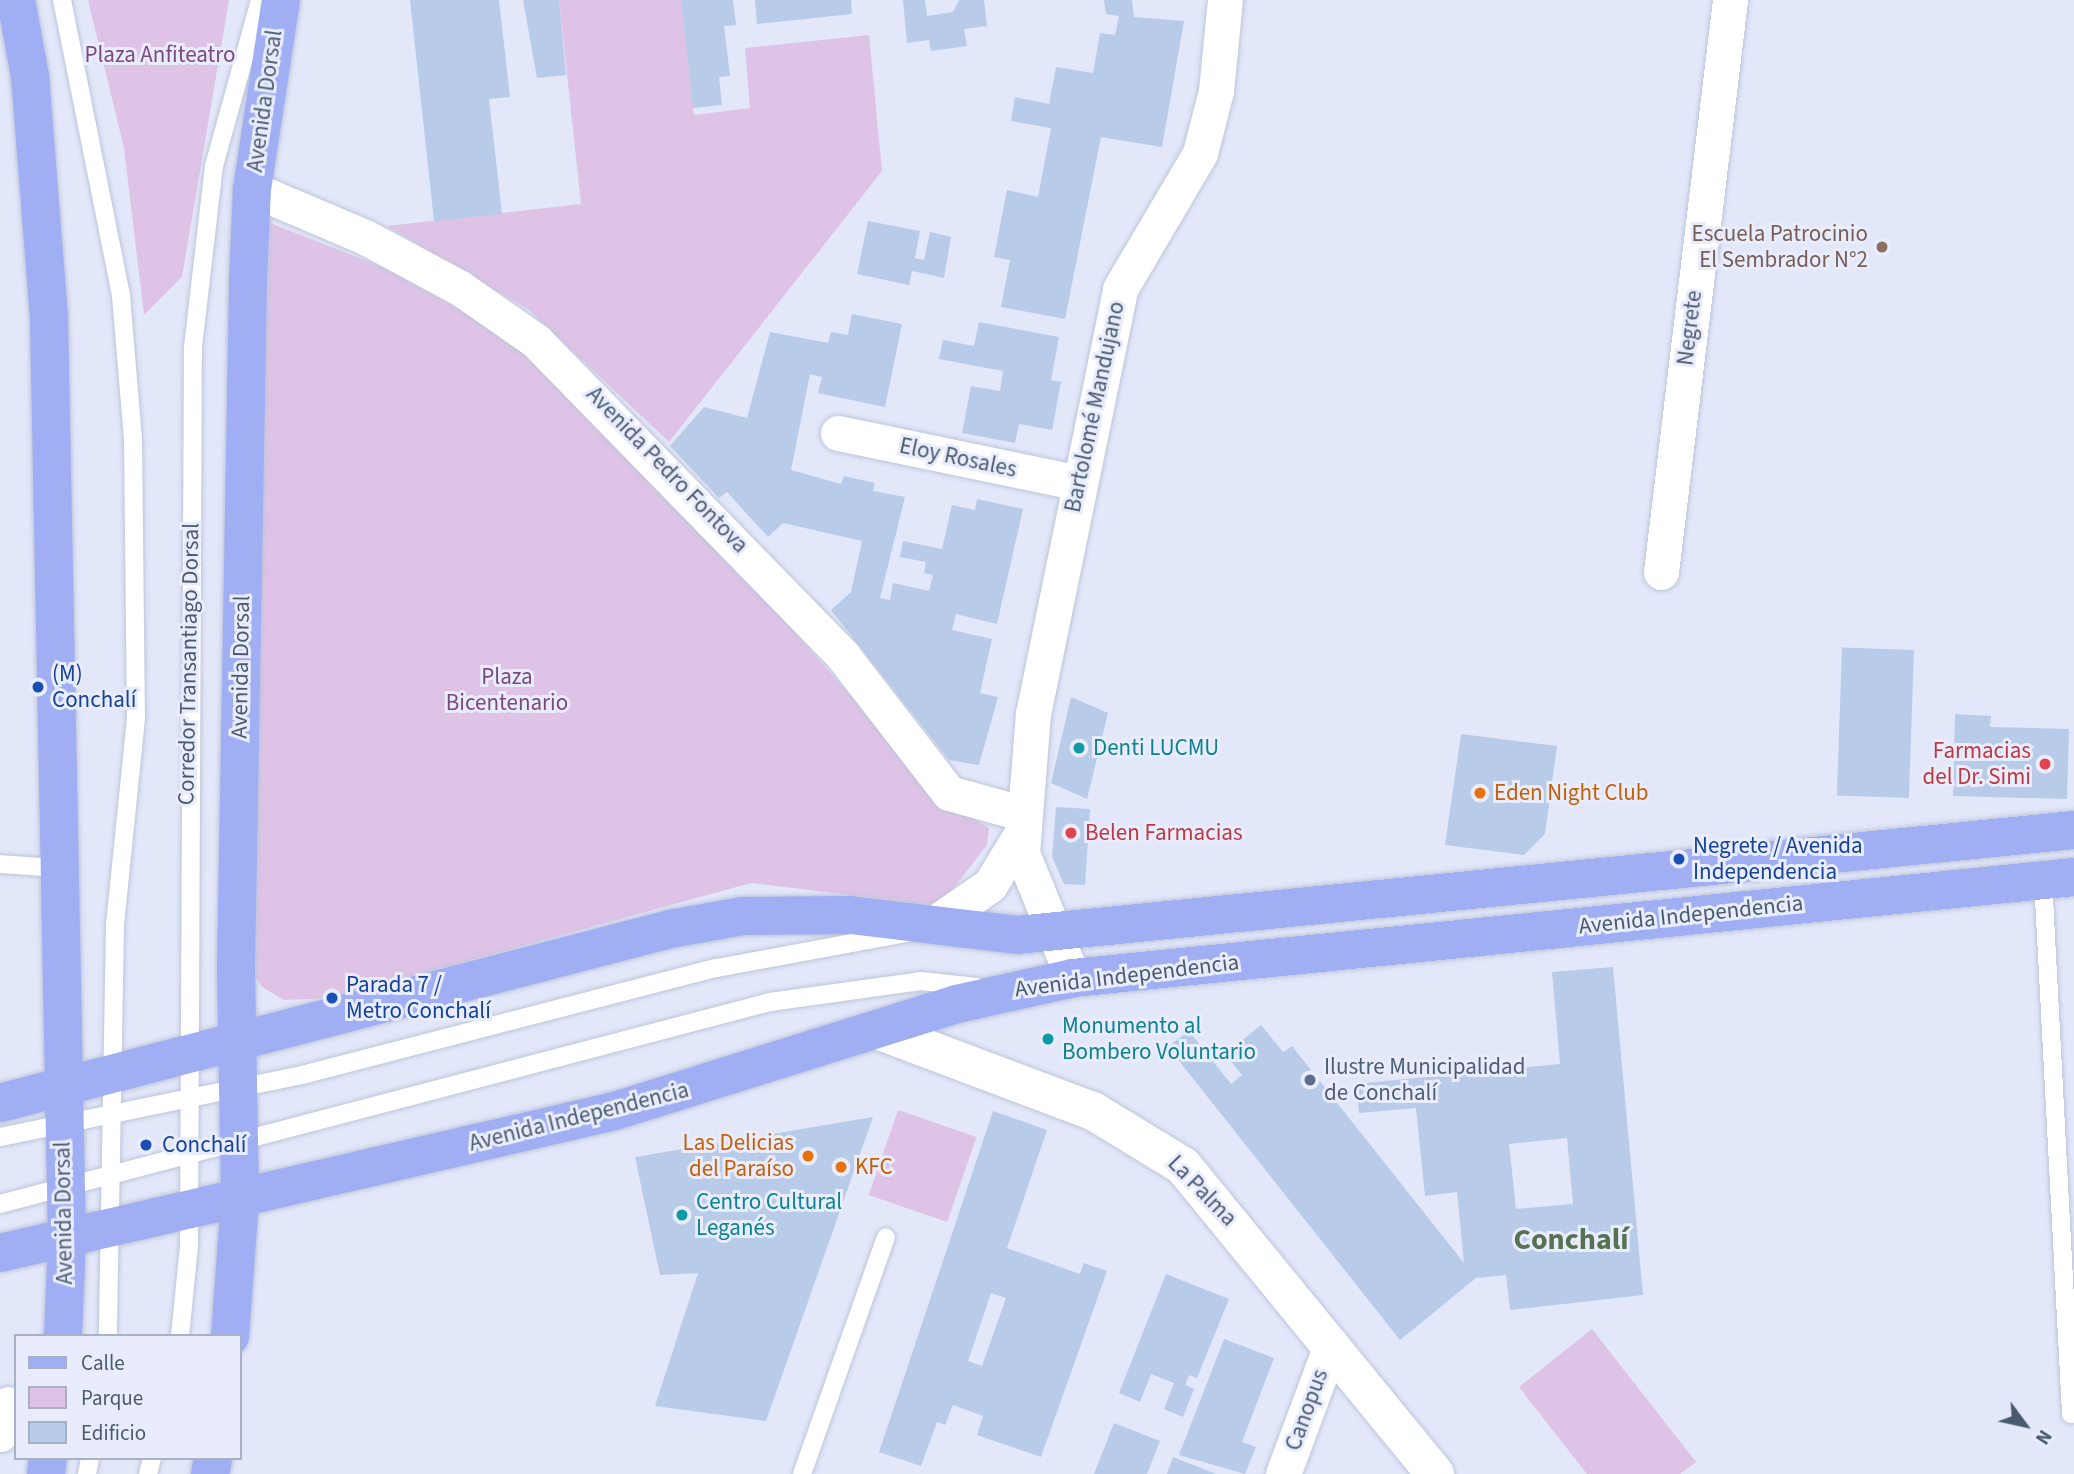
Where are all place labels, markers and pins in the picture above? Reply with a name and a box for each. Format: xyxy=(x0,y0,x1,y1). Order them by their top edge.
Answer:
place label: Escuela Patrocinio El Sembrador N°2 xyxy=(1692,220,1868,274)
marker: Escuela Patrocinio El Sembrador N°2 xyxy=(1874,239,1890,255)
place label: (M) Conchalí xyxy=(52,660,136,714)
marker: (M) Conchalí xyxy=(30,679,46,695)
place label: Denti LUCMU xyxy=(1093,734,1219,762)
place label: Farmacias del Dr. Simi xyxy=(1923,737,2031,791)
marker: Denti LUCMU xyxy=(1071,740,1087,756)
marker: Farmacias del Dr. Simi xyxy=(2037,756,2053,772)
place label: Eden Night Club xyxy=(1494,779,1648,807)
marker: Eden Night Club xyxy=(1472,785,1488,801)
place label: Belen Farmacias xyxy=(1085,819,1243,847)
marker: Belen Farmacias xyxy=(1063,825,1079,841)
place label: Negrete / Avenida Independencia xyxy=(1693,832,1863,886)
marker: Negrete / Avenida Independencia xyxy=(1671,851,1687,867)
place label: Parada 7 / Metro Conchalí xyxy=(346,971,491,1025)
marker: Parada 7 / Metro Conchalí xyxy=(324,990,340,1006)
place label: Monumento al Bombero Voluntario xyxy=(1062,1012,1256,1066)
marker: Monumento al Bombero Voluntario xyxy=(1040,1031,1056,1047)
place label: Ilustre Municipalidad de Conchalí xyxy=(1324,1053,1525,1107)
marker: Ilustre Municipalidad de Conchalí xyxy=(1302,1072,1318,1088)
place label: Las Delicias del Paraíso xyxy=(683,1129,794,1183)
place label: Conchalí xyxy=(162,1131,246,1159)
marker: Conchalí xyxy=(136,1135,156,1155)
marker: Las Delicias del Paraíso xyxy=(800,1148,816,1164)
place label: KFC xyxy=(855,1153,893,1181)
marker: KFC xyxy=(833,1159,849,1175)
place label: Centro Cultural Leganés xyxy=(696,1188,842,1242)
marker: Centro Cultural Leganés xyxy=(674,1207,690,1223)

